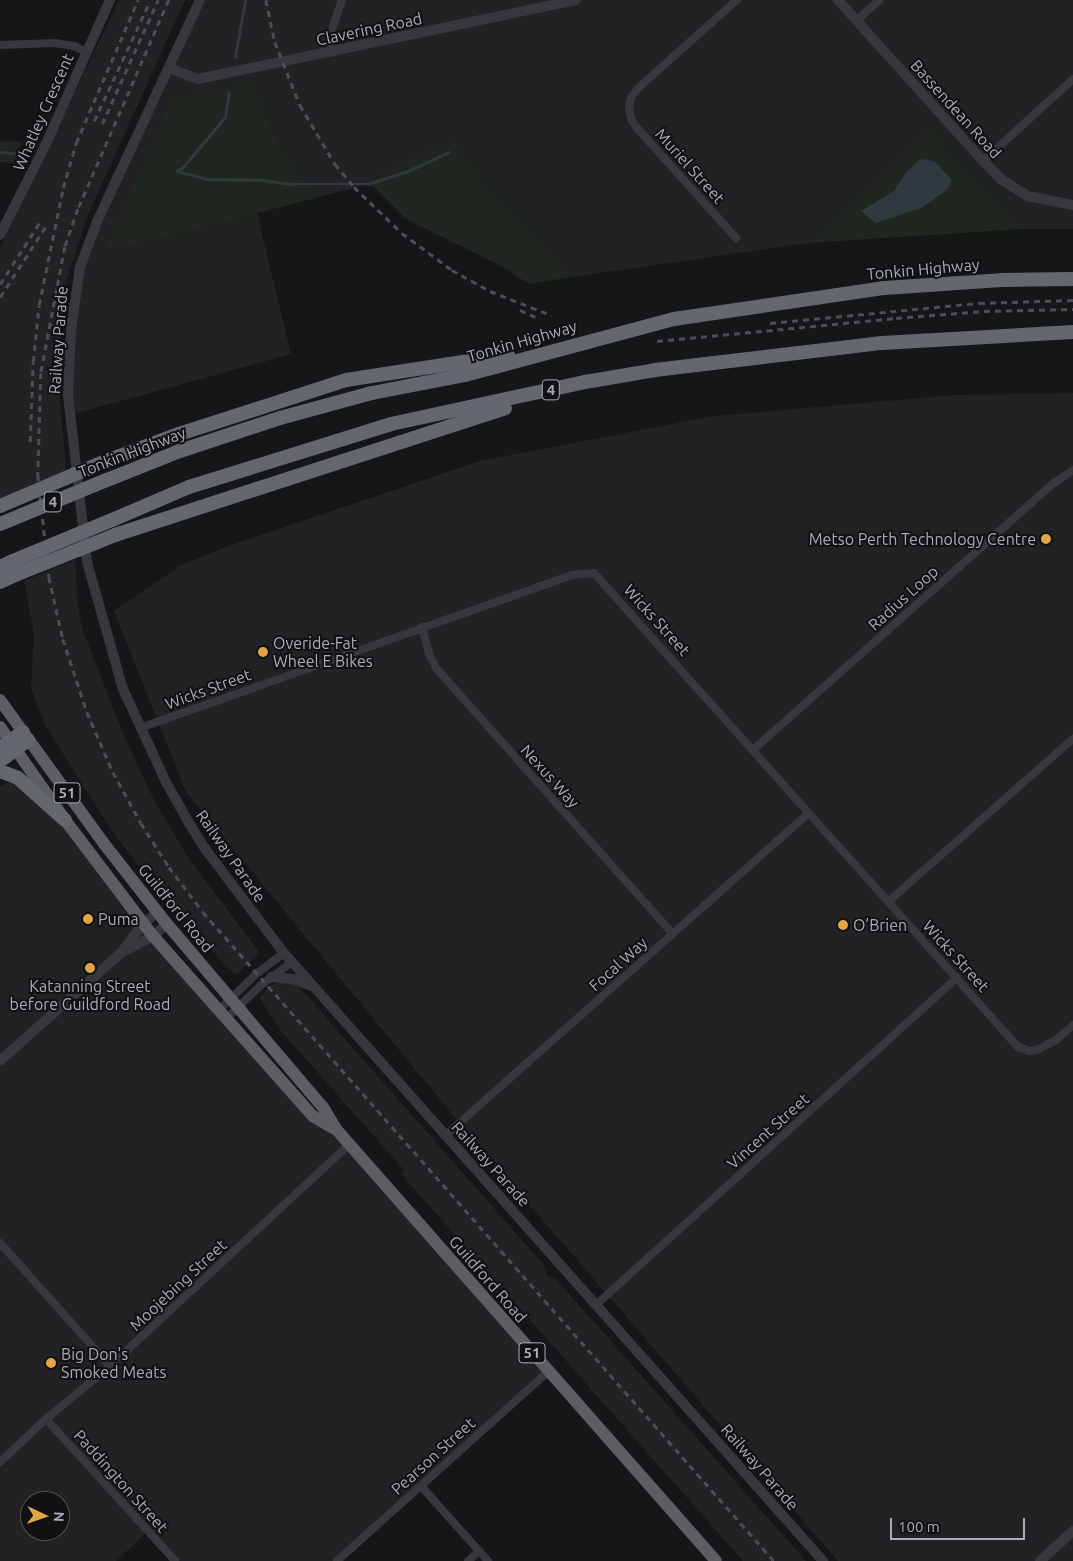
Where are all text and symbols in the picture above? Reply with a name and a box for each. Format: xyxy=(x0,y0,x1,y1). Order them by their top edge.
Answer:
street label: Clavering Road xyxy=(314,8,424,50)
street label: Whatley Crescent xyxy=(9,50,77,174)
street label: Bassendean Road xyxy=(907,56,1005,162)
street label: Muriel Street xyxy=(651,125,729,207)
street label: Tonkin Highway xyxy=(866,255,980,283)
street label: Railway Parade xyxy=(45,285,71,395)
street label: Tonkin Highway xyxy=(465,316,579,366)
road number: 4 xyxy=(541,378,561,402)
street label: Tonkin Highway xyxy=(76,423,188,481)
road number: 4 xyxy=(43,490,63,514)
place label: Metso Perth Technology Centre xyxy=(809,529,1036,549)
marker: Metso Perth Technology Centre xyxy=(1040,533,1052,545)
street label: Radius Loop xyxy=(864,562,942,634)
street label: Wicks Street xyxy=(620,580,694,660)
place label: Overide-Fat Wheel E Bikes xyxy=(273,633,373,671)
marker: Overide-Fat Wheel E Bikes xyxy=(257,646,269,658)
street label: Wicks Street xyxy=(163,665,253,713)
street label: Nexus Way xyxy=(517,740,583,812)
road number: 51 xyxy=(53,780,81,806)
street label: Railway Parade xyxy=(192,806,270,906)
street label: Guildford Road xyxy=(134,860,218,956)
place label: Puma xyxy=(98,909,139,929)
marker: Puma xyxy=(82,913,94,925)
place label: O’Brien xyxy=(853,915,907,935)
street label: Wicks Street xyxy=(919,916,993,996)
marker: O’Brien xyxy=(837,919,849,931)
street label: Focal Way xyxy=(585,933,651,995)
marker: Katanning Street before Guildford Road xyxy=(84,962,96,974)
place label: Katanning Street before Guildford Road xyxy=(10,976,170,1014)
street label: Vincent Street xyxy=(723,1089,813,1173)
street label: Railway Parade xyxy=(448,1117,534,1211)
street label: Guildford Road xyxy=(445,1232,531,1326)
street label: Moojebing Street xyxy=(126,1235,230,1335)
road number: 51 xyxy=(518,1340,546,1366)
place label: Big Don's Smoked Meats xyxy=(61,1344,166,1382)
marker: Big Don's Smoked Meats xyxy=(45,1357,57,1369)
street label: Pearson Street xyxy=(387,1413,479,1499)
street label: Railway Parade xyxy=(717,1420,803,1514)
street label: Paddington Street xyxy=(70,1426,172,1536)
north arrow xyxy=(20,1491,70,1541)
scale bar xyxy=(893,1508,1028,1540)
text: N xyxy=(51,1511,67,1522)
text: 100 m xyxy=(898,1518,940,1535)

